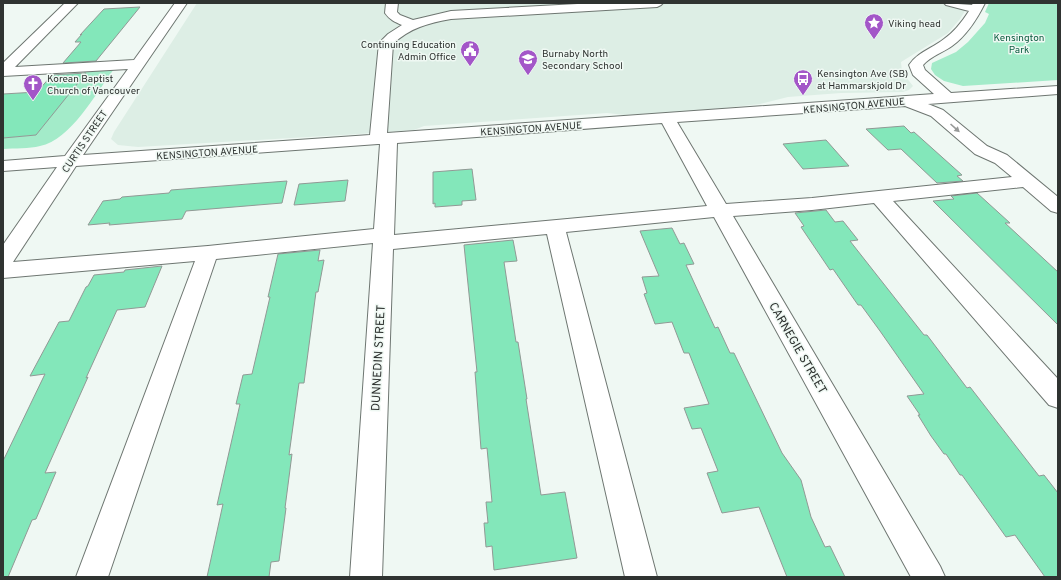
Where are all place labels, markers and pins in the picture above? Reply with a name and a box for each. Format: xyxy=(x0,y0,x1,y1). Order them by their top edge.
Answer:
place icon: Viking head xyxy=(863,12,885,40)
place label: Viking head xyxy=(888,18,941,31)
place label: Continuing Education Admin Office xyxy=(361,39,456,64)
public building icon: Continuing Education Admin Office xyxy=(459,39,481,67)
school or university icon: Burnaby North Secondary School xyxy=(517,48,539,76)
place label: Burnaby North Secondary School xyxy=(542,48,623,73)
bus stop icon: Kensington Ave (SB) at Hammarskjold Dr xyxy=(792,68,814,96)
place label: Kensington Ave (SB) at Hammarskjold Dr xyxy=(817,68,908,93)
church icon: Korean Baptist Church of Vancouver xyxy=(22,73,44,101)
place label: Korean Baptist Church of Vancouver xyxy=(47,73,140,98)

